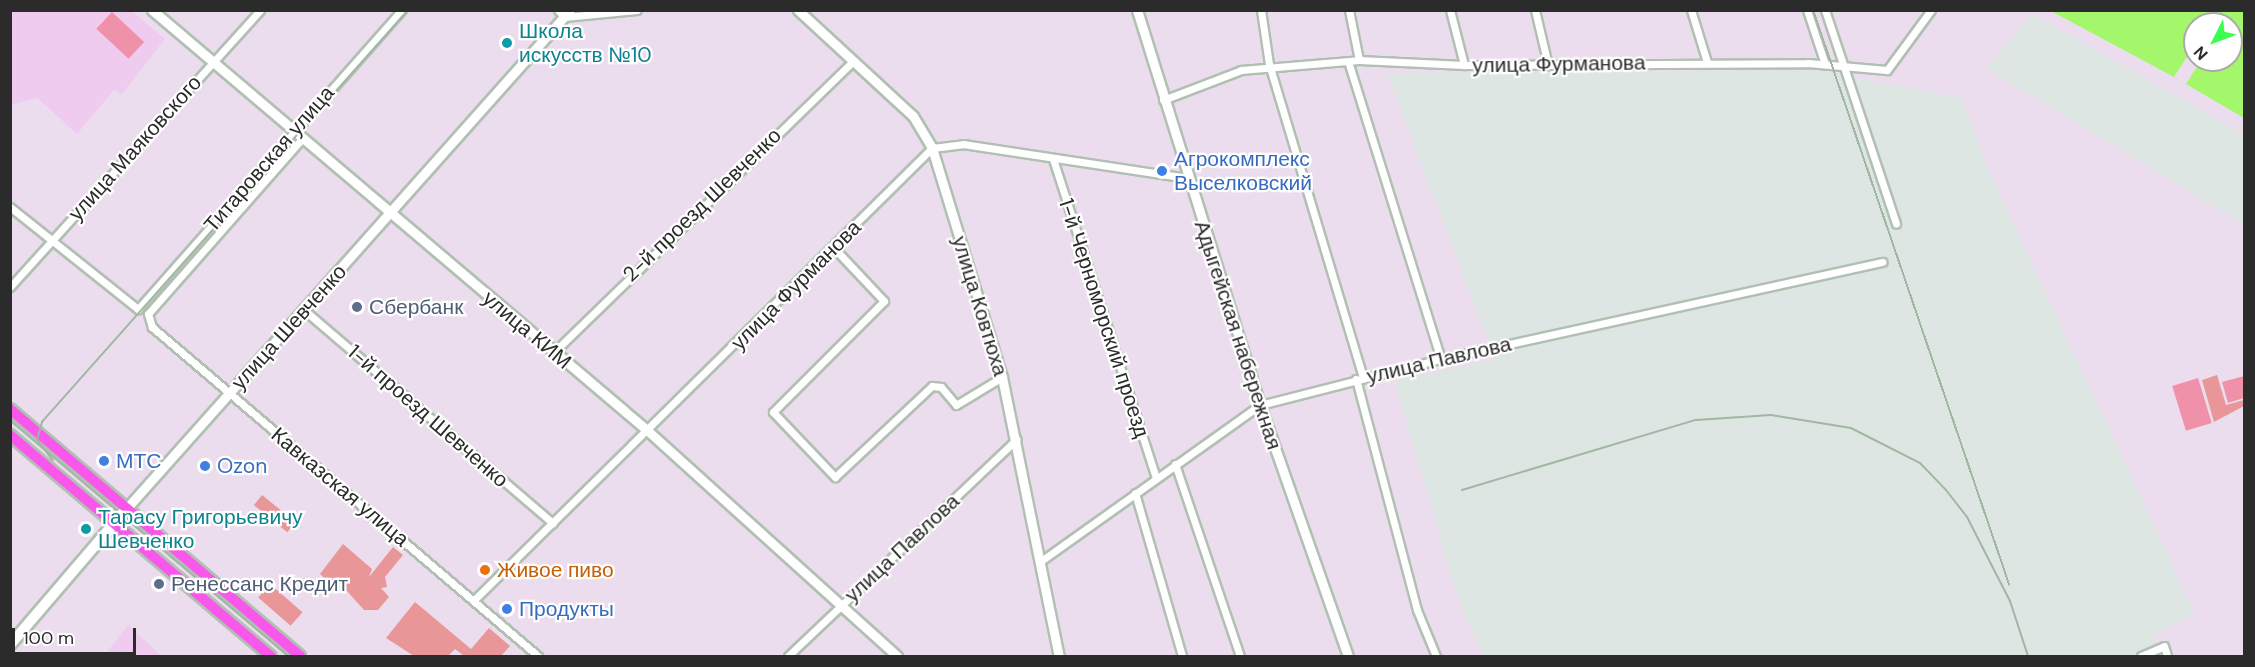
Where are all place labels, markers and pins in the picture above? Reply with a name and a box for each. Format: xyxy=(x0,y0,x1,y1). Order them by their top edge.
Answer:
place label: Школа искусств №10 xyxy=(519,18,652,68)
marker: Школа искусств №10 xyxy=(500,36,514,50)
place label: Агрокомплекс Выселковский xyxy=(1174,146,1312,196)
marker: Агрокомплекс Выселковский xyxy=(1155,164,1169,178)
place label: Сбербанк xyxy=(369,294,463,320)
marker: Сбербанк xyxy=(350,300,364,314)
place label: МТС xyxy=(116,448,161,474)
place label: Ozon xyxy=(217,453,267,479)
marker: МТС xyxy=(97,454,111,468)
marker: Ozon xyxy=(198,459,212,473)
place label: Тарасу Григорьевичу Шевченко xyxy=(98,504,303,554)
marker: Тарасу Григорьевичу Шевченко xyxy=(79,522,93,536)
place label: Живое пиво xyxy=(497,557,614,583)
marker: Живое пиво xyxy=(478,563,492,577)
place label: Ренессанс Кредит xyxy=(171,571,348,597)
marker: Ренессанс Кредит xyxy=(152,577,166,591)
place label: Продукты xyxy=(519,596,614,622)
marker: Продукты xyxy=(500,602,514,616)

